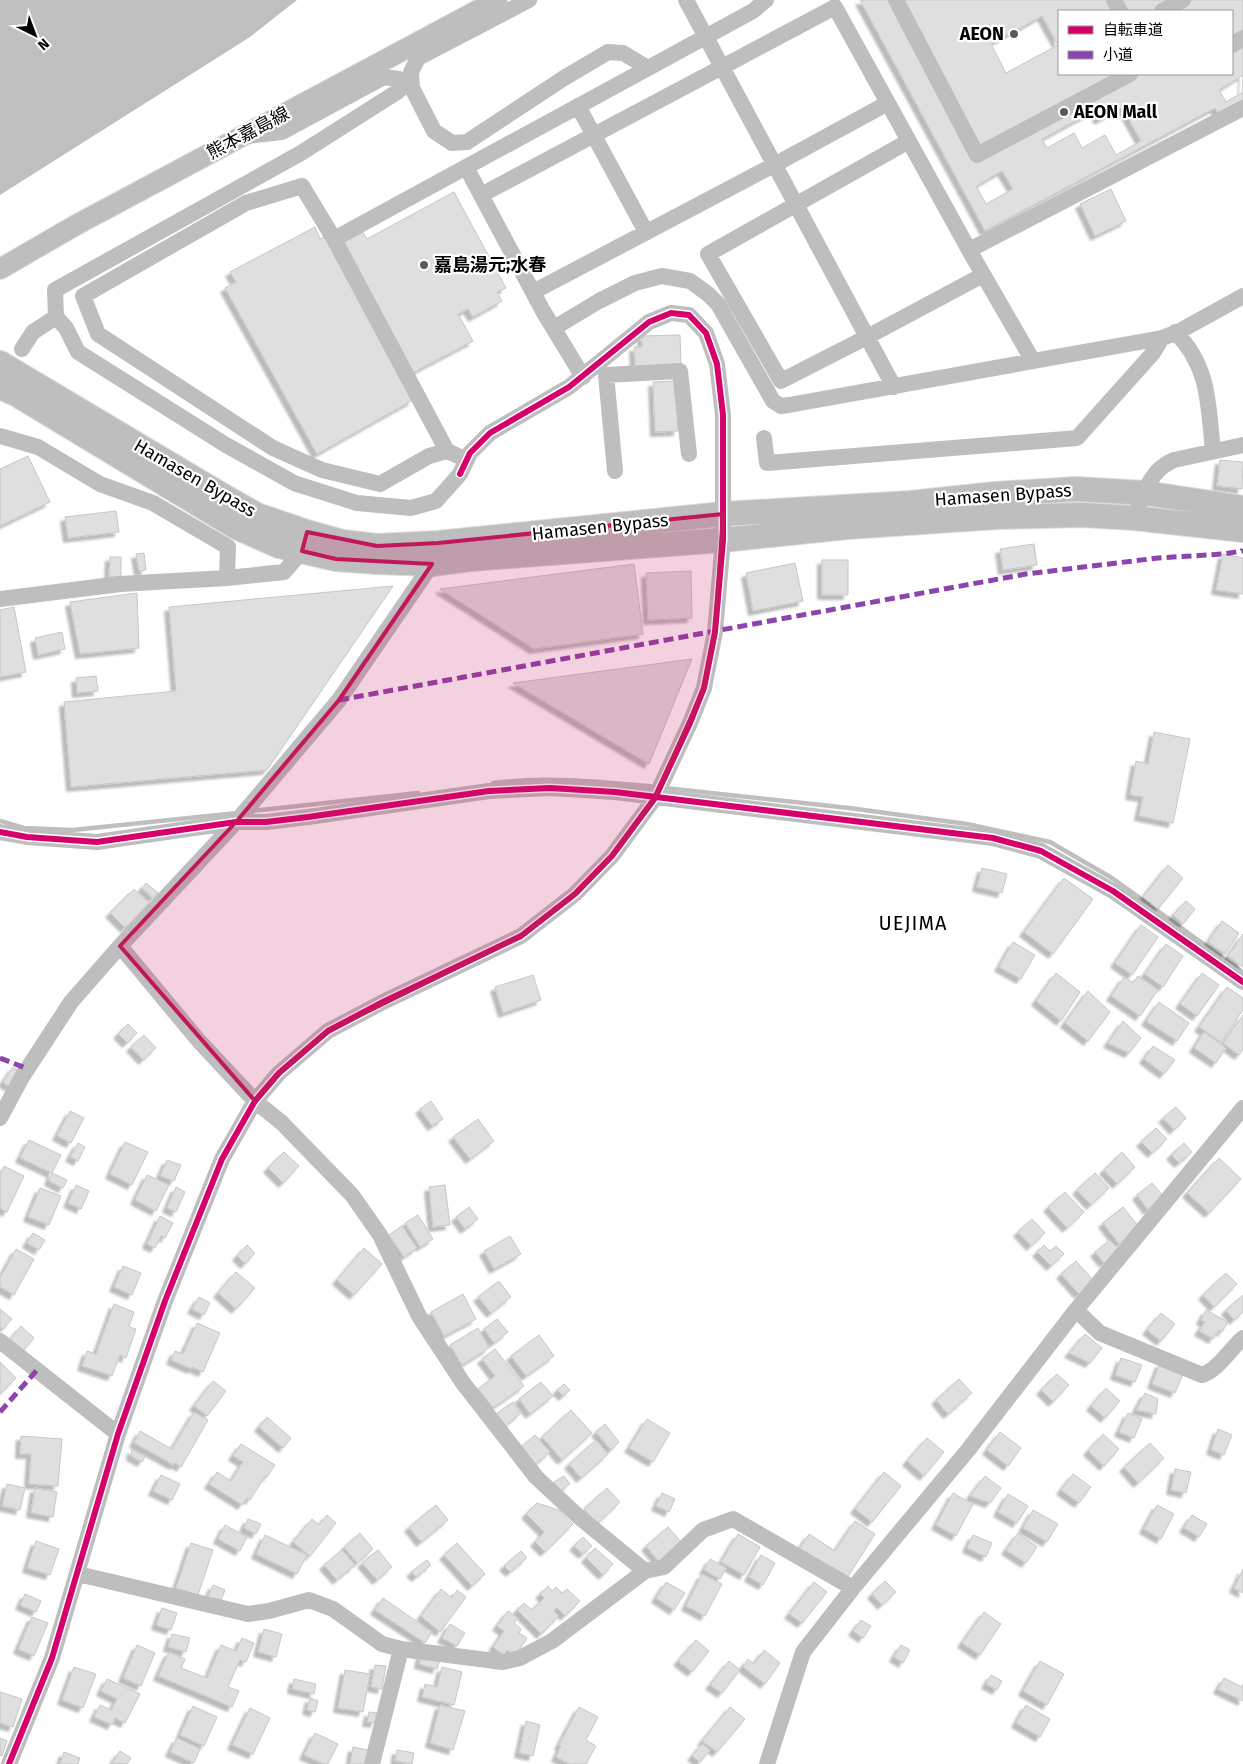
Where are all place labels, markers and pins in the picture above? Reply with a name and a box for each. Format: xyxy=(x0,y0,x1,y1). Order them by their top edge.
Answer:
place label: AEON xyxy=(959,23,1004,45)
marker: AEON xyxy=(1008,28,1020,40)
place label: AEON Mall xyxy=(1073,101,1158,123)
marker: AEON Mall xyxy=(1058,106,1070,118)
place label: 嘉島湯元;水春 xyxy=(434,254,546,276)
marker: 嘉島湯元;水春 xyxy=(418,259,430,271)

